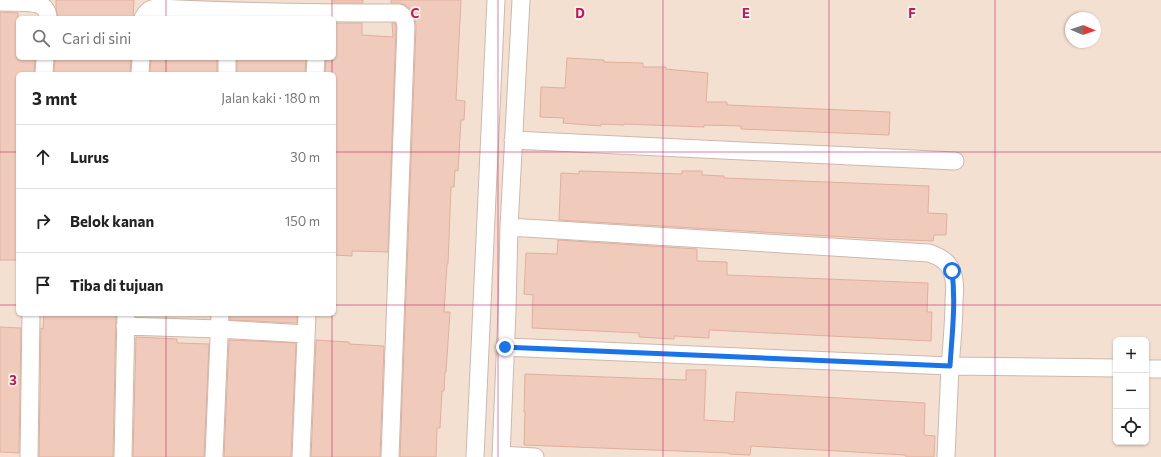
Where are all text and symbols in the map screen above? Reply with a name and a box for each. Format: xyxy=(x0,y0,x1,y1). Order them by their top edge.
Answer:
text: C xyxy=(411,5,420,21)
text: D xyxy=(575,5,585,21)
text: E xyxy=(742,5,750,21)
text: F xyxy=(908,5,916,21)
north arrow xyxy=(1065,12,1101,48)
search box xyxy=(16,16,336,60)
icon: search xyxy=(30,27,52,49)
text: Cari di sini xyxy=(62,29,131,47)
text: 3 mnt xyxy=(32,88,77,109)
text: Jalan kaki · 180 m xyxy=(221,90,320,106)
icon: ahead xyxy=(32,146,54,168)
text: Lurus xyxy=(70,148,109,166)
text: 30 m xyxy=(290,149,320,165)
icon: right xyxy=(32,210,54,232)
text: Belok kanan xyxy=(70,212,154,230)
text: 150 m xyxy=(285,213,320,229)
route start xyxy=(943,262,961,280)
icon: arrive xyxy=(32,274,54,296)
text: Tiba di tujuan xyxy=(70,276,164,294)
map controls xyxy=(1113,337,1149,445)
button: + xyxy=(1113,337,1149,373)
route end xyxy=(496,338,514,356)
text: 3 xyxy=(9,372,17,388)
button: − xyxy=(1113,373,1149,409)
button: locate xyxy=(1113,409,1149,445)

